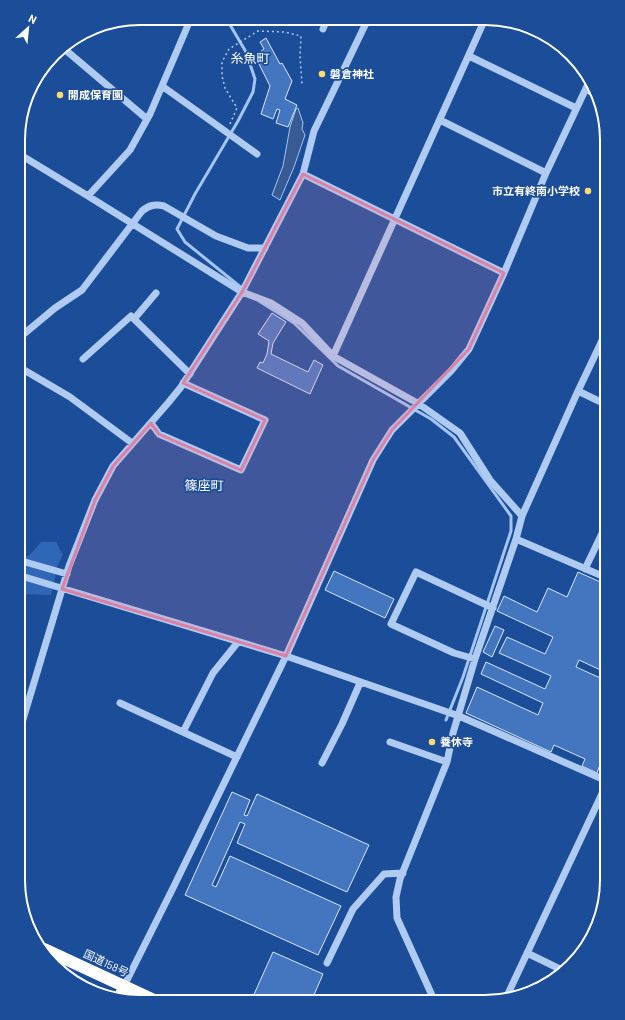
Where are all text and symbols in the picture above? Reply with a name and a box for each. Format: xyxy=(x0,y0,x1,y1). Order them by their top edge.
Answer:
north arrow xyxy=(8,8,48,48)
text: N xyxy=(27,11,39,26)
district label: 糸魚町 xyxy=(230,50,270,66)
place label: 磐倉神社 xyxy=(330,67,374,80)
marker: 磐倉神社 xyxy=(317,69,327,79)
place label: 開成保育園 xyxy=(68,88,123,101)
marker: 開成保育園 xyxy=(55,90,65,100)
place label: 市立有終南小学校 xyxy=(492,184,580,197)
marker: 市立有終南小学校 xyxy=(583,186,593,196)
district label: 篠座町 xyxy=(184,477,224,493)
place label: 養休寺 xyxy=(440,735,473,748)
marker: 養休寺 xyxy=(427,737,437,747)
street label: 国道158号 xyxy=(82,946,131,979)

